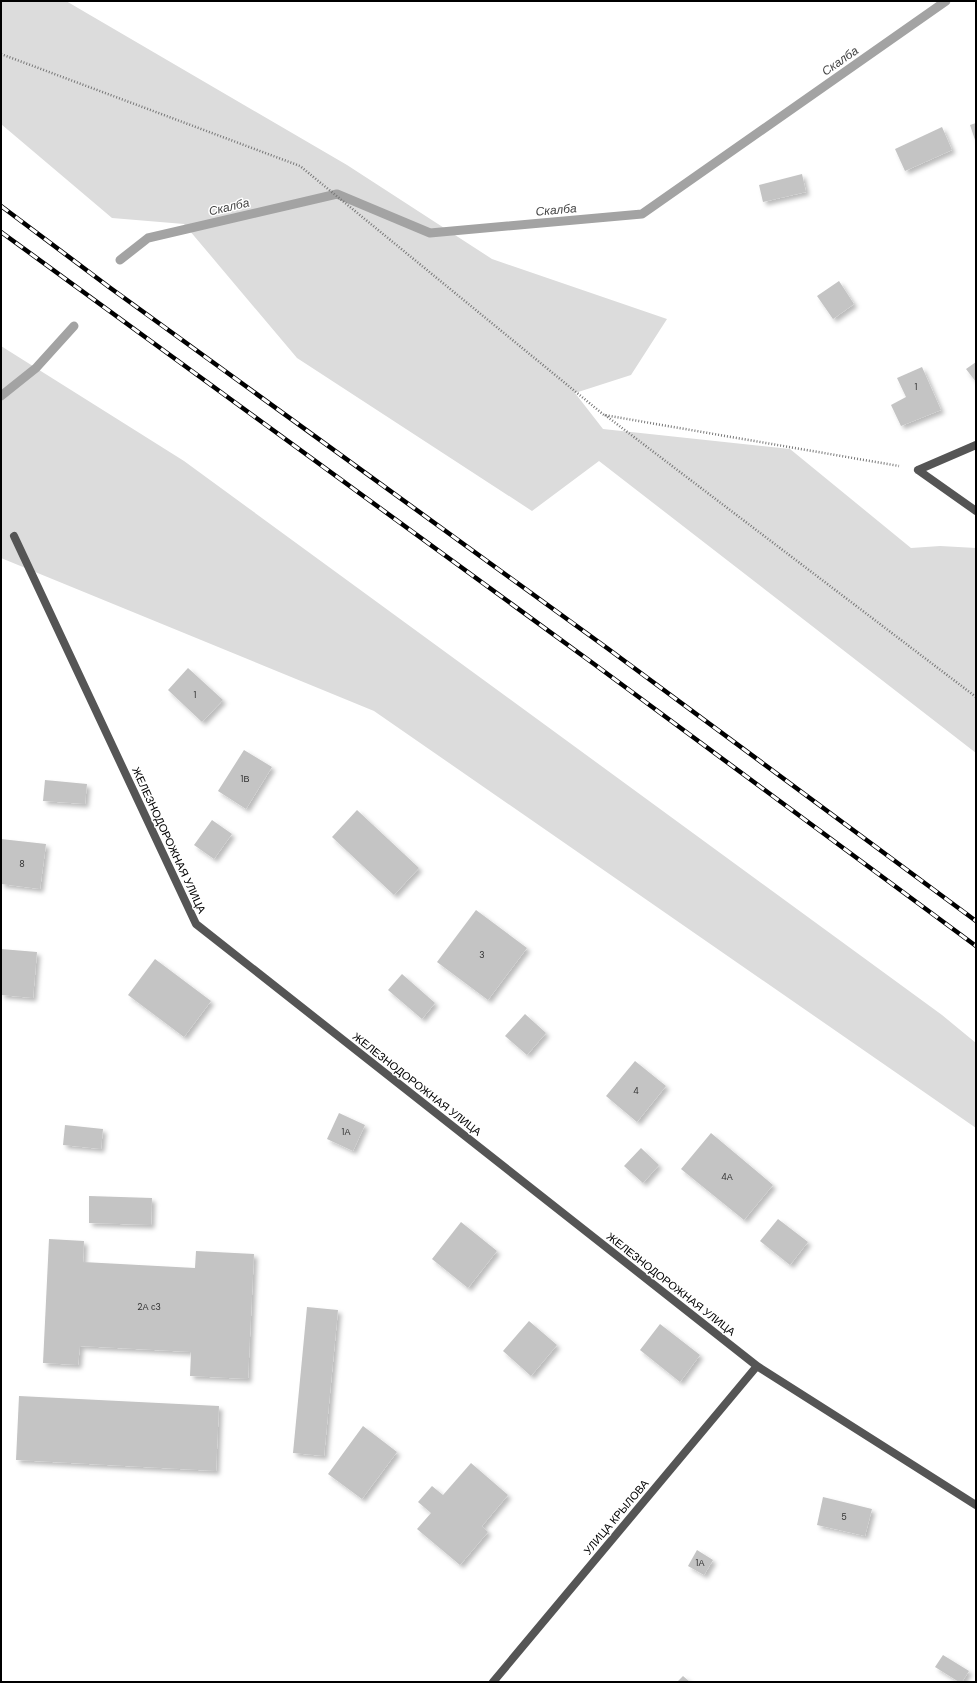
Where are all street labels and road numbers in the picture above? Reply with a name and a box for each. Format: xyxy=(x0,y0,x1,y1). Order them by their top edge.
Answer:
street label: ЖЕЛЕЗНОДОРОЖНАЯ УЛИЦА xyxy=(129,765,209,916)
street label: ЖЕЛЕЗНОДОРОЖНАЯ УЛИЦА xyxy=(350,1029,485,1139)
street label: ЖЕЛЕЗНОДОРОЖНАЯ УЛИЦА xyxy=(604,1229,739,1339)
street label: УЛИЦА КРЫЛОВА xyxy=(581,1476,652,1557)

